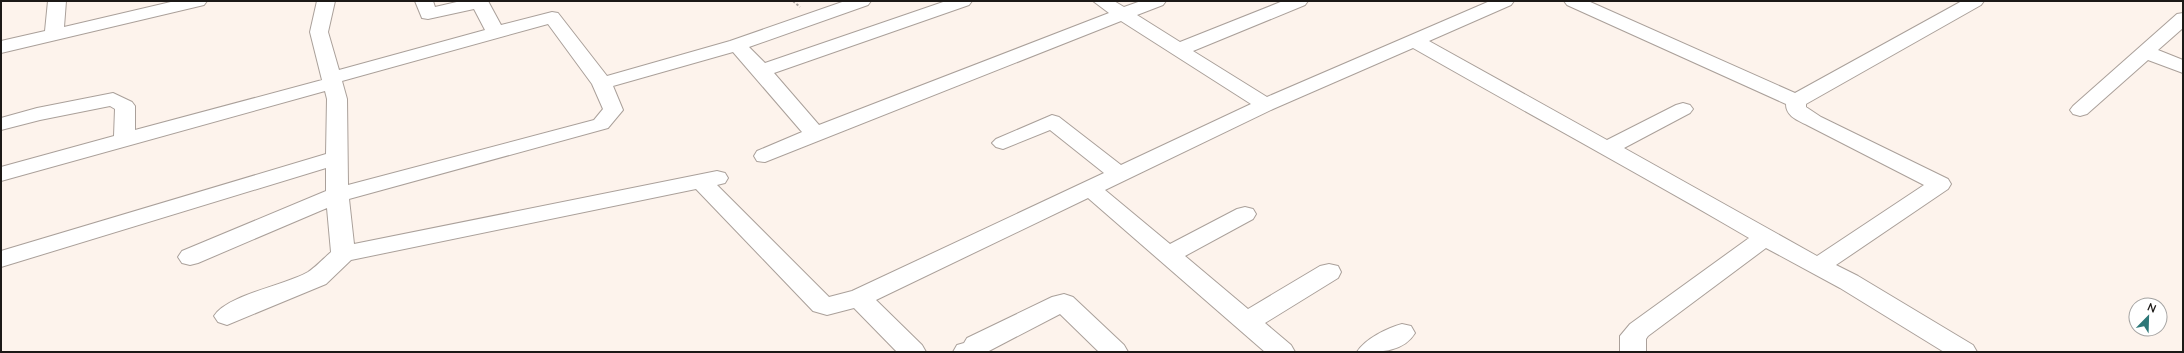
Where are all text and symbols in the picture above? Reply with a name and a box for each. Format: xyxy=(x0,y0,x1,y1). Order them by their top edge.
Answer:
north arrow xyxy=(2128,297,2168,337)
text: N xyxy=(2145,300,2158,317)

